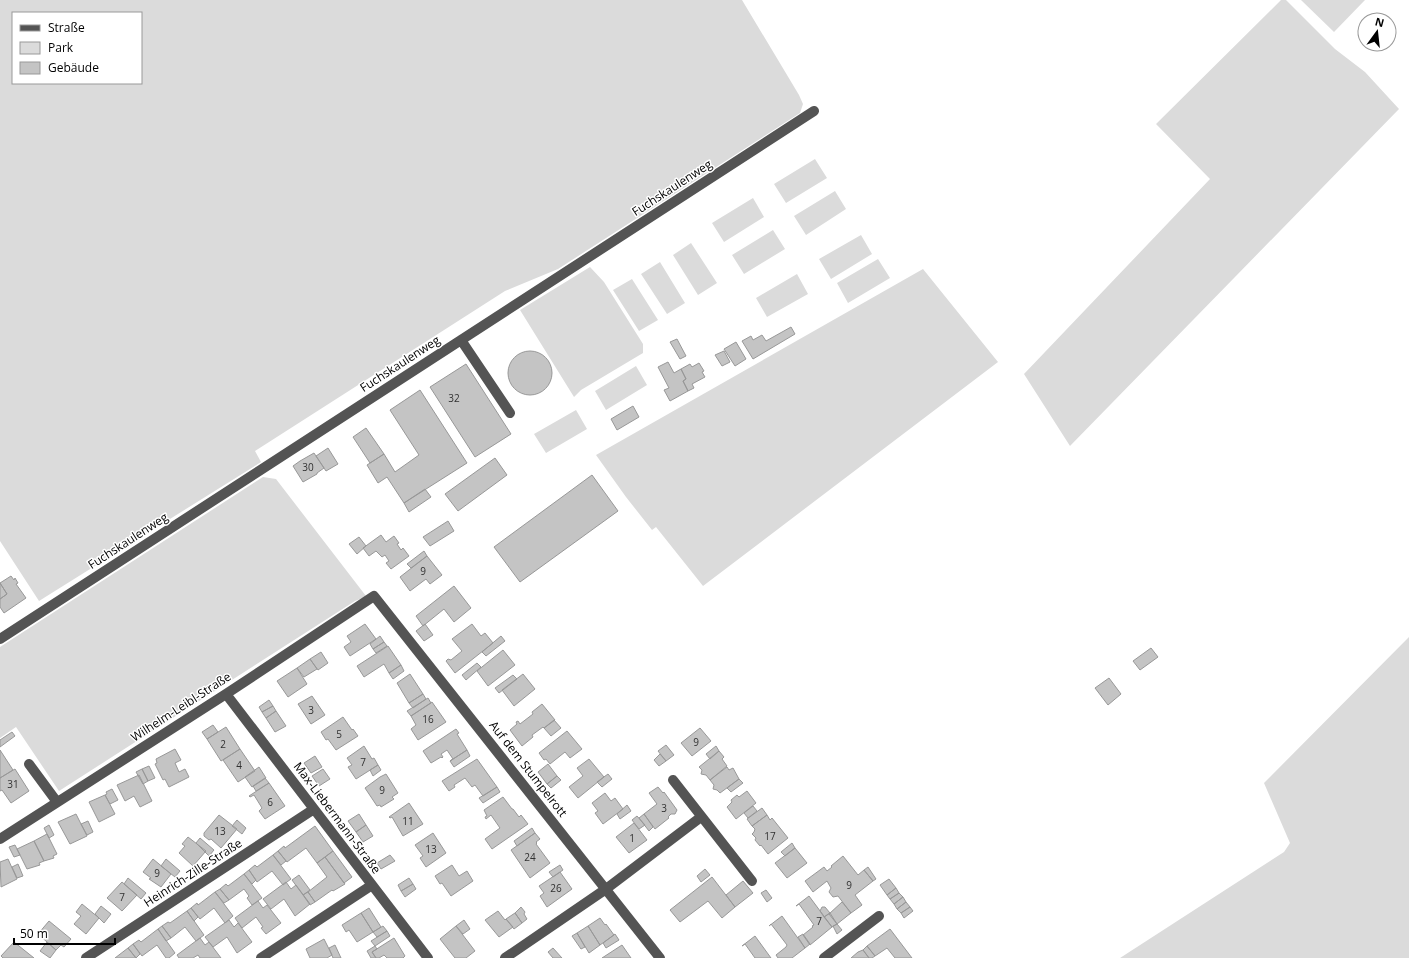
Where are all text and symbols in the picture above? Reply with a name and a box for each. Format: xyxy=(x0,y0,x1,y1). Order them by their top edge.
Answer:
legend xyxy=(12,12,142,84)
north arrow xyxy=(1357,12,1397,52)
text: N xyxy=(1373,13,1386,30)
text: Straße xyxy=(48,19,85,36)
text: Park xyxy=(48,39,74,56)
text: Gebäude xyxy=(48,59,99,76)
street label: Fuchskaulenweg xyxy=(628,155,716,220)
street label: Fuchskaulenweg xyxy=(356,331,444,396)
house number: 32 xyxy=(448,391,460,405)
house number: 30 xyxy=(302,460,314,474)
street label: Fuchskaulenweg xyxy=(84,508,172,573)
house number: 9 xyxy=(420,564,426,578)
street label: Wilhelm-Leibl-Straße xyxy=(127,668,234,745)
house number: 3 xyxy=(308,703,314,717)
house number: 16 xyxy=(422,712,434,726)
street label: Auf dem Stumpelrott xyxy=(486,717,571,820)
house number: 5 xyxy=(336,727,342,741)
house number: 9 xyxy=(693,735,699,749)
house number: 2 xyxy=(220,737,226,751)
house number: 7 xyxy=(360,755,366,769)
house number: 4 xyxy=(236,758,242,772)
street label: Max-Liebermann-Straße xyxy=(290,758,385,877)
house number: 31 xyxy=(7,777,19,791)
house number: 9 xyxy=(379,783,385,797)
house number: 6 xyxy=(267,795,273,809)
house number: 3 xyxy=(661,801,667,815)
house number: 11 xyxy=(402,814,414,828)
house number: 13 xyxy=(214,824,226,838)
house number: 17 xyxy=(764,829,776,843)
house number: 1 xyxy=(629,831,635,845)
street label: Heinrich-Zille-Straße xyxy=(140,834,245,911)
house number: 13 xyxy=(425,842,437,856)
house number: 24 xyxy=(524,850,536,864)
house number: 9 xyxy=(154,866,160,880)
house number: 9 xyxy=(846,878,852,892)
house number: 26 xyxy=(550,881,562,895)
house number: 7 xyxy=(119,890,125,904)
house number: 7 xyxy=(816,914,822,928)
scale bar xyxy=(14,920,115,946)
text: 50 m xyxy=(20,925,48,942)

